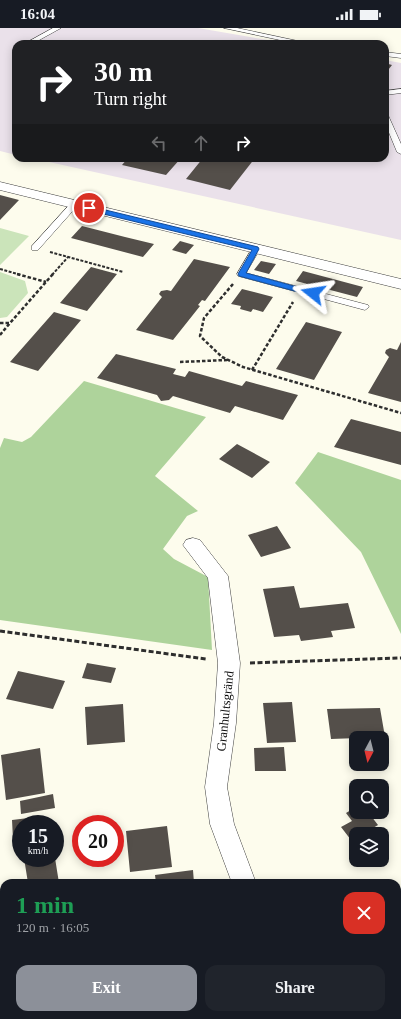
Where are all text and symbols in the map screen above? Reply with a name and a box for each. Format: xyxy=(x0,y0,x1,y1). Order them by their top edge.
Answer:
text: 16:04 xyxy=(20,6,55,22)
icon: right xyxy=(28,56,80,108)
text: 30 m xyxy=(94,56,152,87)
text: Turn right xyxy=(94,89,167,109)
icon: left xyxy=(148,132,170,154)
icon: ahead xyxy=(190,132,212,154)
icon: right xyxy=(232,132,254,154)
pin xyxy=(72,191,106,225)
icon: arrive xyxy=(78,197,100,219)
position arrow xyxy=(292,272,334,314)
street label: Granhultsgränd xyxy=(213,670,237,752)
north arrow xyxy=(349,731,389,771)
map controls xyxy=(349,731,389,867)
button: search xyxy=(349,779,389,819)
speed limit sign: 20 xyxy=(72,815,124,867)
text: 15 xyxy=(28,825,48,847)
button: layers xyxy=(349,827,389,867)
text: km/h xyxy=(28,845,48,856)
text: 1 min xyxy=(16,892,74,918)
button: close xyxy=(343,892,385,934)
text: 120 m · 16:05 xyxy=(16,920,89,935)
button: Exit xyxy=(16,965,197,1011)
button: Share xyxy=(205,965,385,1011)

